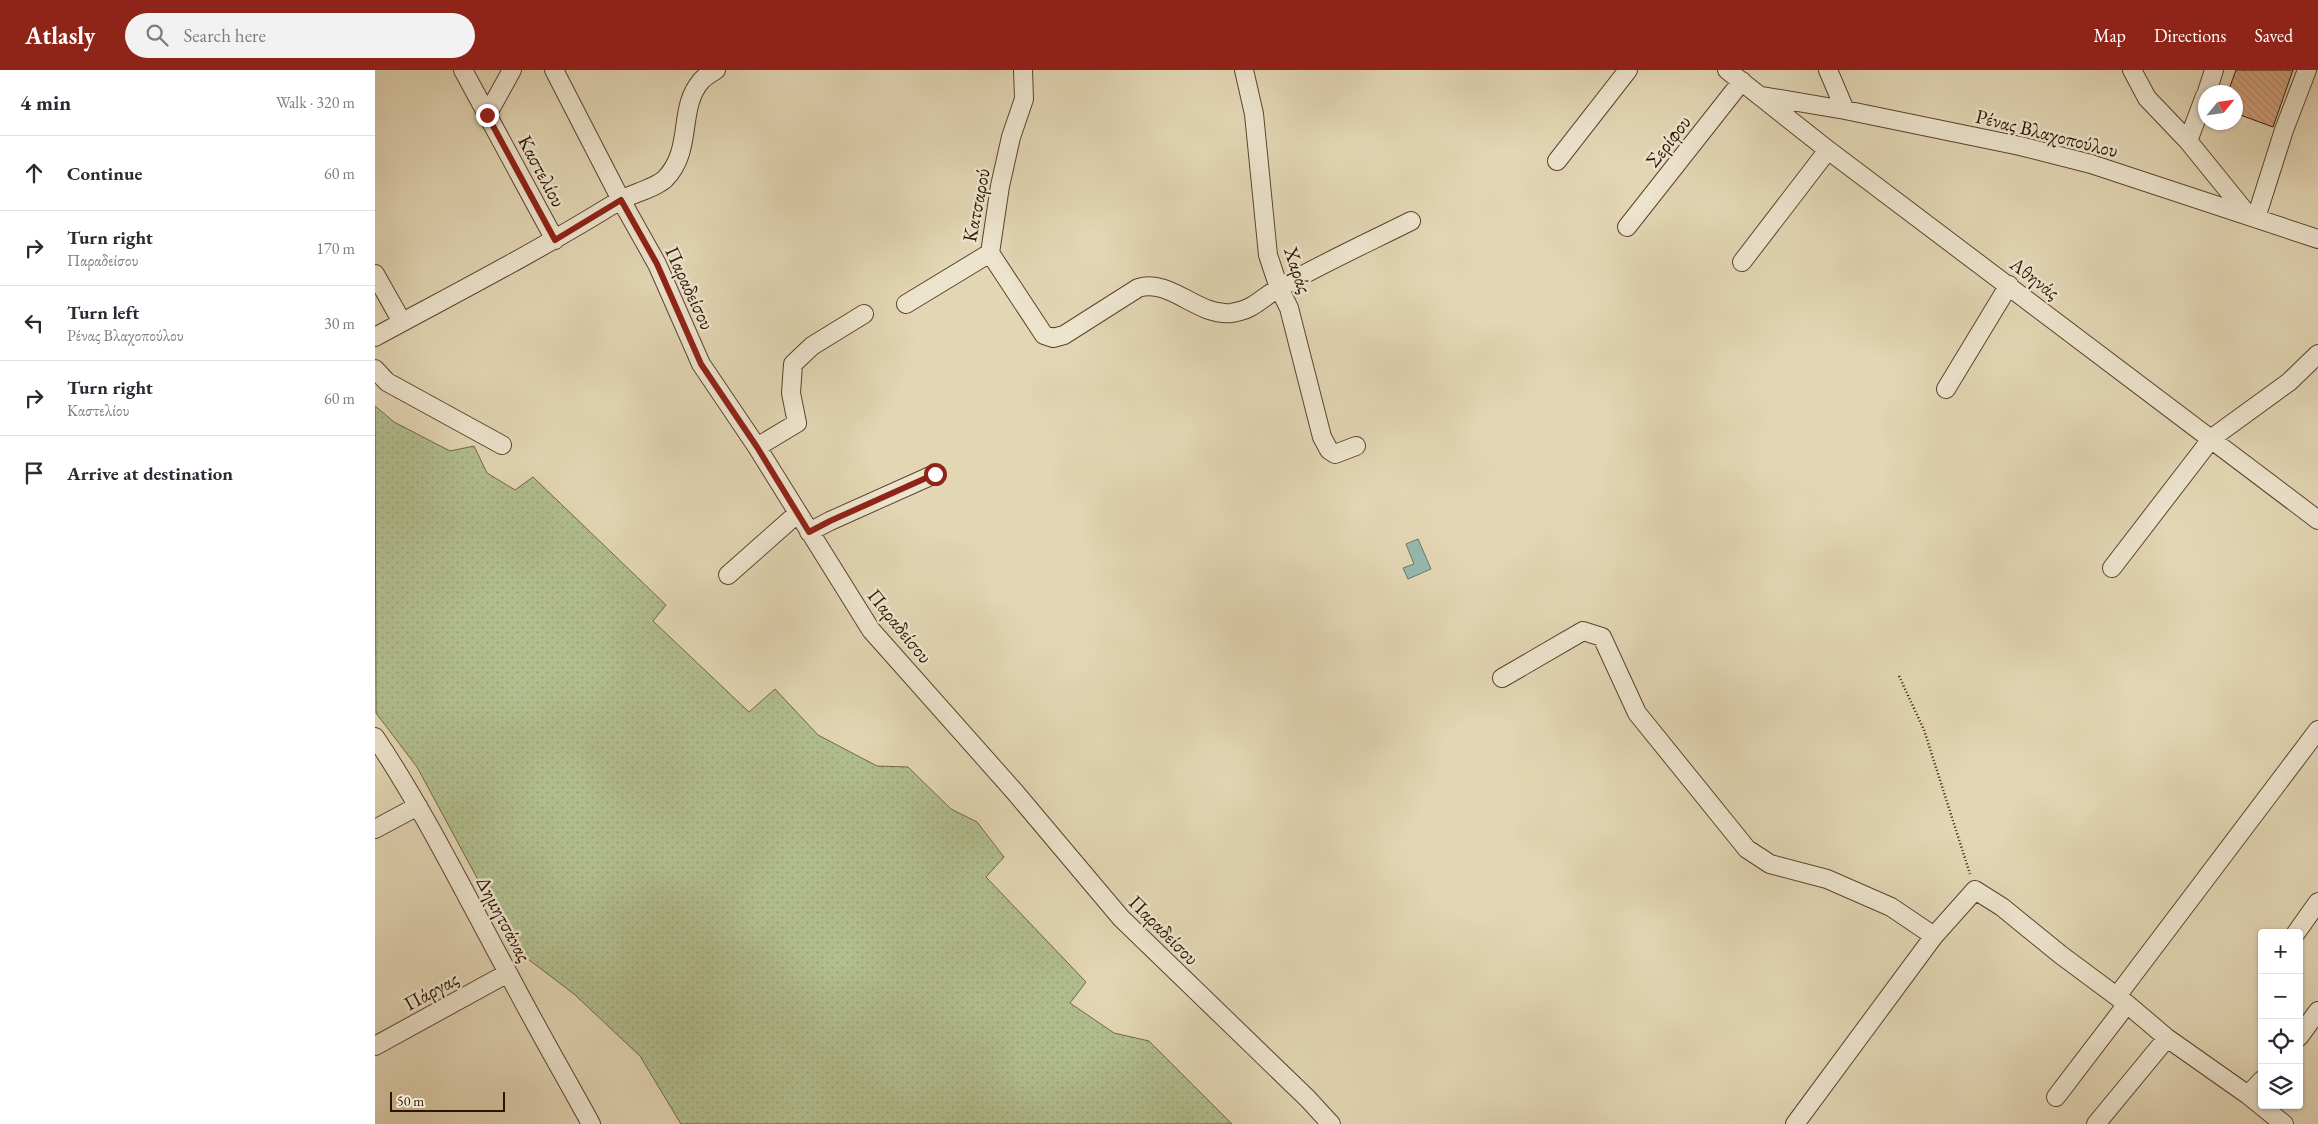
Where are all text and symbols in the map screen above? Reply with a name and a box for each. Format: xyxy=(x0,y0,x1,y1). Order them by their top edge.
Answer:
search box xyxy=(125,13,475,58)
text: Atlasly xyxy=(25,20,95,51)
icon: search xyxy=(143,21,171,49)
text: Search here xyxy=(183,23,266,48)
text: Map xyxy=(2094,24,2126,47)
text: Directions xyxy=(2154,24,2226,47)
text: Saved xyxy=(2254,24,2293,47)
north arrow xyxy=(2198,85,2243,130)
text: 4 min xyxy=(20,89,71,116)
text: Walk · 320 m xyxy=(276,92,355,113)
street label: Ρένας Βλαχοπούλου xyxy=(1973,103,2121,163)
route end xyxy=(476,104,499,127)
street label: Σερίφου xyxy=(1639,110,1697,172)
street label: Καστελίου xyxy=(512,130,572,212)
icon: ahead xyxy=(20,159,48,187)
text: Continue xyxy=(67,161,142,186)
text: 60 m xyxy=(324,163,355,184)
street label: Κατσαρού xyxy=(956,166,996,244)
text: Turn right xyxy=(67,225,153,250)
icon: right xyxy=(20,234,48,262)
text: 170 m xyxy=(316,238,355,259)
street label: Παραδείσου xyxy=(659,242,721,334)
street label: Χαράς xyxy=(1278,242,1318,297)
text: Παραδείσου xyxy=(67,250,138,271)
street label: Αθηνάς xyxy=(2004,250,2065,305)
text: Turn left xyxy=(67,300,139,325)
icon: left xyxy=(20,309,48,337)
text: 30 m xyxy=(324,313,355,334)
text: Ρένας Βλαχοπούλου xyxy=(67,325,184,346)
text: Turn right xyxy=(67,375,153,400)
icon: right xyxy=(20,384,48,412)
text: 60 m xyxy=(324,388,355,409)
text: Καστελίου xyxy=(67,400,129,421)
icon: arrive xyxy=(20,459,48,487)
text: Arrive at destination xyxy=(67,461,233,486)
route start xyxy=(924,463,947,486)
street label: Παραδείσου xyxy=(862,583,938,669)
street label: Δημητσάνας xyxy=(471,872,537,966)
street label: Παραδείσου xyxy=(1123,889,1205,971)
map controls xyxy=(2258,929,2303,1109)
button: + xyxy=(2258,929,2303,974)
street label: Πάργας xyxy=(399,965,463,1017)
button: − xyxy=(2258,974,2303,1019)
button: locate xyxy=(2258,1019,2303,1064)
button: layers xyxy=(2258,1064,2303,1109)
scale bar xyxy=(390,1089,505,1112)
text: 50 m xyxy=(397,1092,424,1110)

